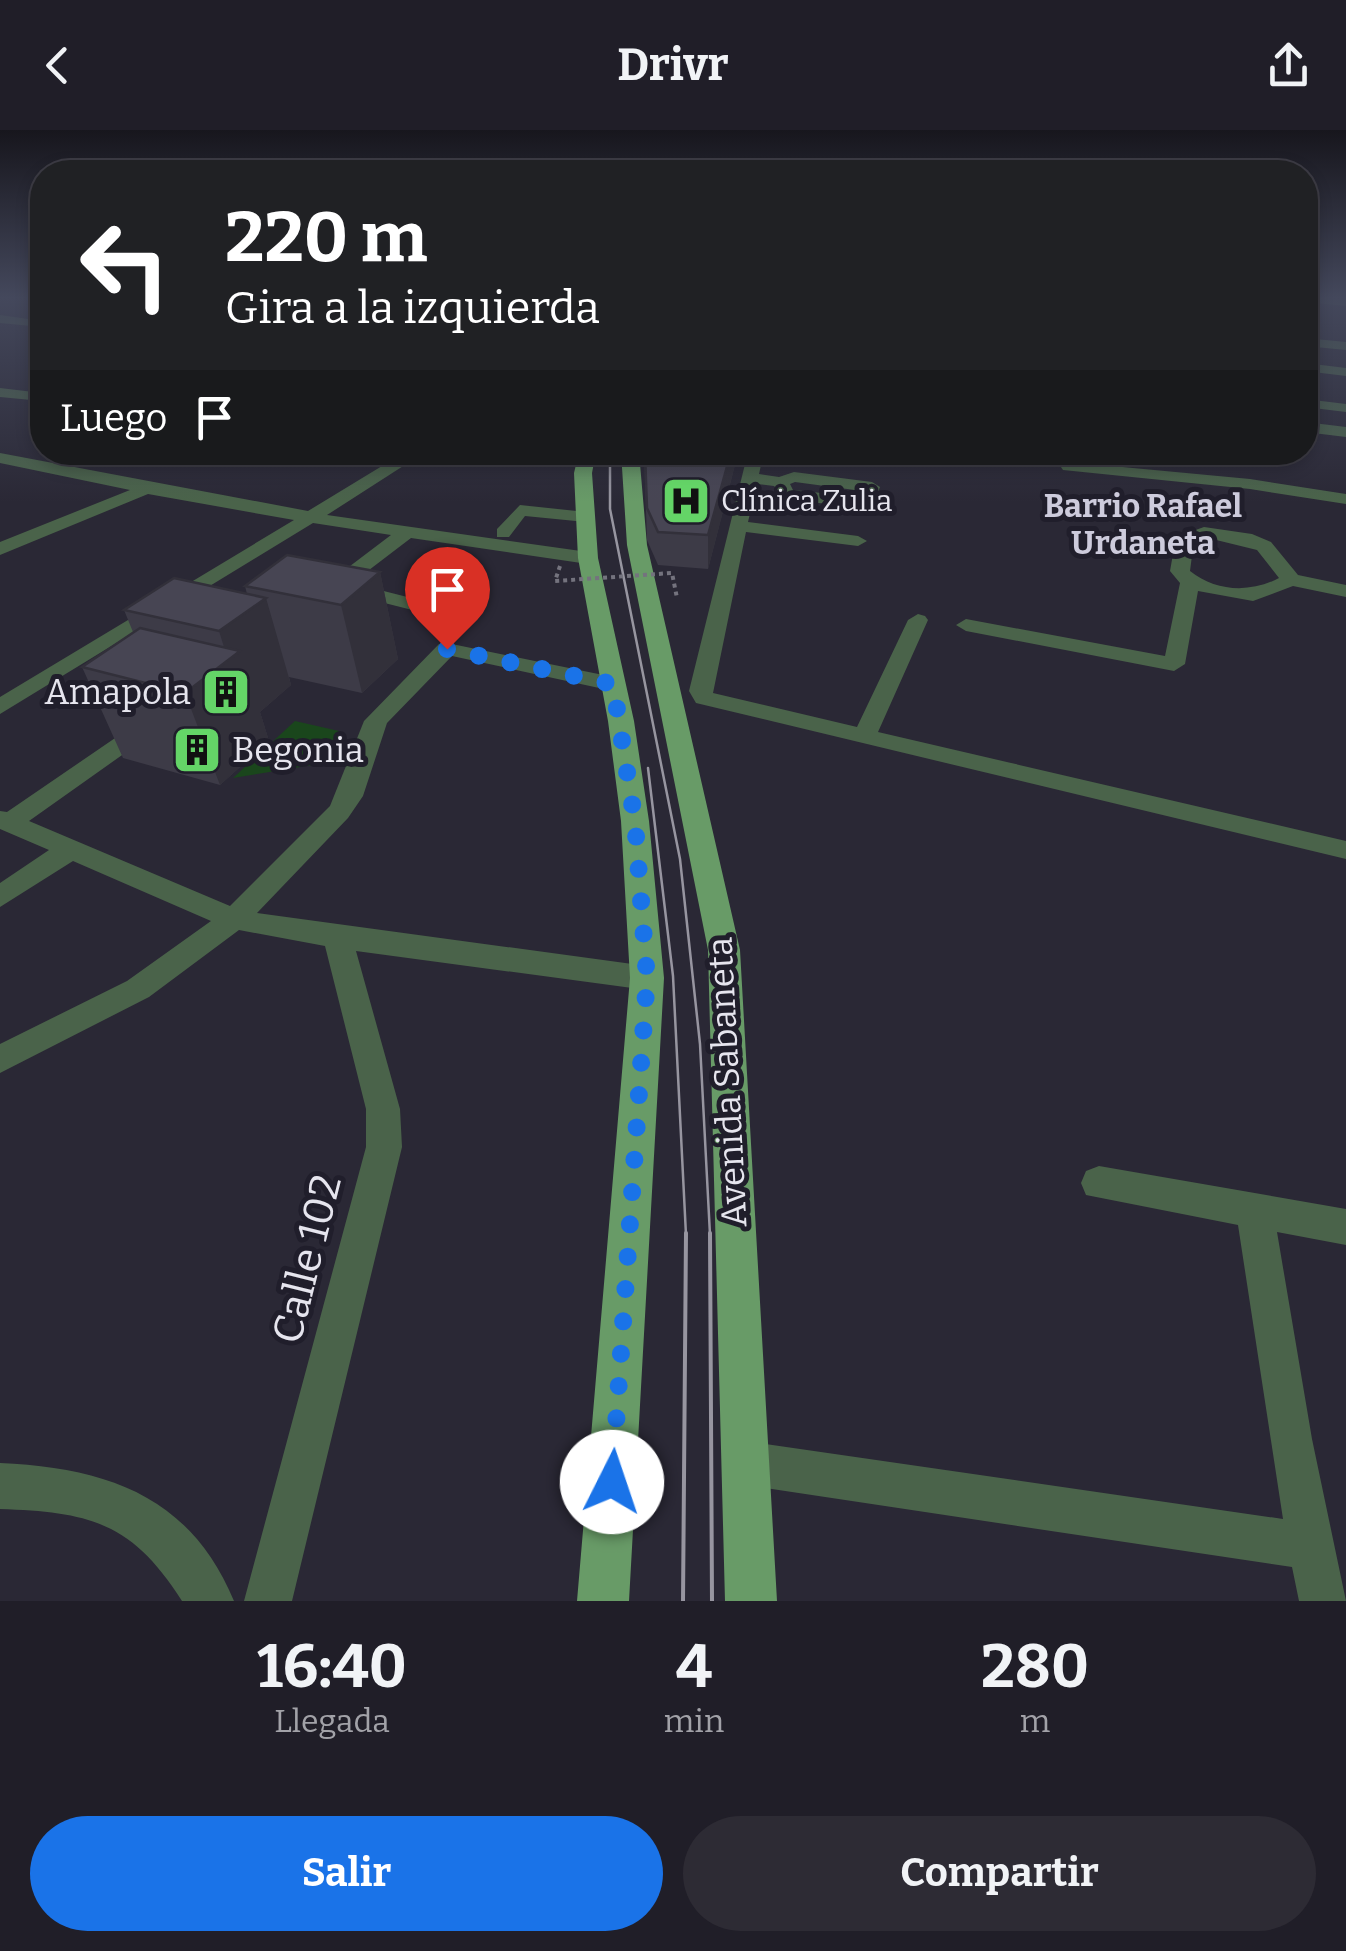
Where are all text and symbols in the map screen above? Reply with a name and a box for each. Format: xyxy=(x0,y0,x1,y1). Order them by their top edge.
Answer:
icon: back xyxy=(30,38,85,93)
text: Drivr xyxy=(617,38,729,92)
icon: share xyxy=(1261,38,1316,93)
text: 220 m xyxy=(225,196,428,280)
icon: left xyxy=(60,200,190,330)
text: Gira a la izquierda xyxy=(225,281,600,335)
icon: arrive xyxy=(187,390,242,445)
text: Luego xyxy=(60,395,167,441)
hospital icon: Clínica Zulia xyxy=(660,475,712,527)
place label: Clínica Zulia xyxy=(721,483,892,519)
district label: Barrio Rafael Urdaneta xyxy=(1044,487,1242,562)
pin xyxy=(405,547,490,650)
icon: arrive xyxy=(420,562,475,617)
building icon: Amapola xyxy=(200,666,252,718)
place label: Amapola xyxy=(45,671,191,713)
building icon: Begonia xyxy=(171,724,223,776)
place label: Begonia xyxy=(232,729,364,771)
street label: Avenida Sabaneta xyxy=(698,936,756,1228)
street label: Calle 102 xyxy=(262,1170,352,1348)
position arrow xyxy=(560,1430,664,1534)
text: 16:40 xyxy=(257,1631,407,1703)
text: 4 xyxy=(676,1631,712,1703)
text: 280 xyxy=(981,1631,1089,1703)
text: Llegada xyxy=(274,1702,390,1740)
text: min xyxy=(664,1702,724,1740)
text: m xyxy=(1020,1702,1050,1740)
button: Salir xyxy=(30,1816,663,1931)
button: Compartir xyxy=(683,1816,1316,1931)

